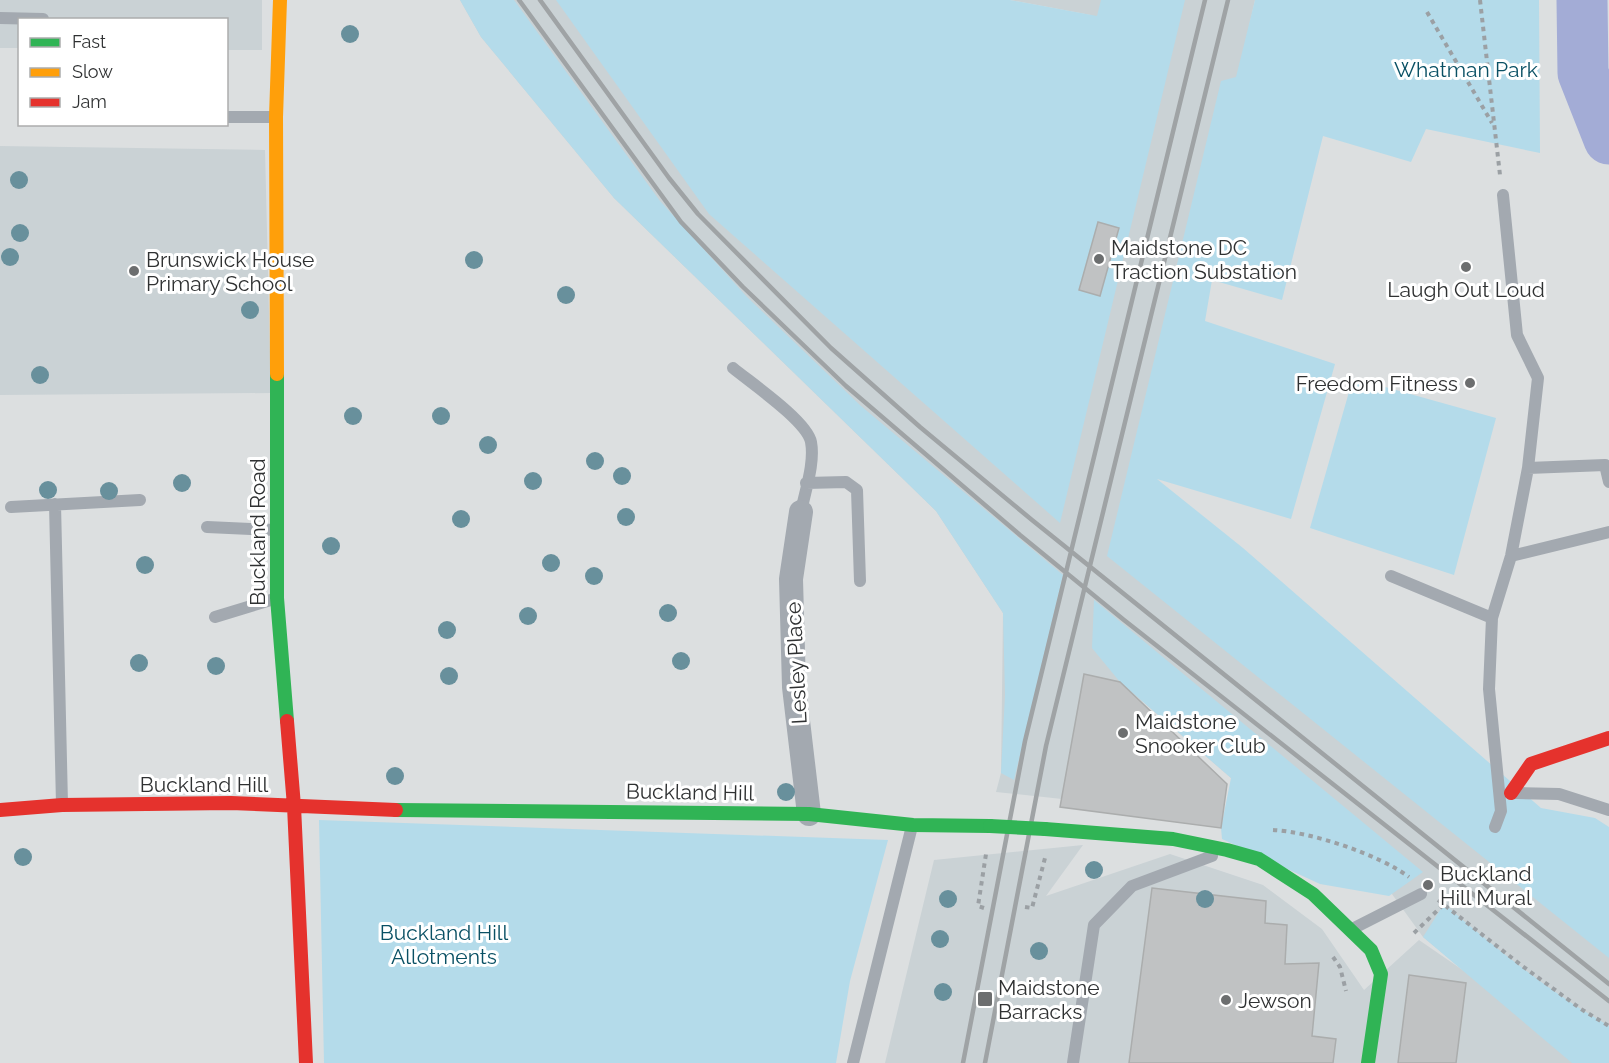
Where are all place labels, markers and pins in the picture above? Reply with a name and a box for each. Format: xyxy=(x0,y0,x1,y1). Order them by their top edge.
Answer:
place label: Maidstone DC Traction Substation xyxy=(1111,235,1297,284)
place label: Brunswick House Primary School xyxy=(146,247,314,296)
marker: Maidstone DC Traction Substation xyxy=(1092,252,1106,266)
marker: Laugh Out Loud xyxy=(1459,260,1473,274)
marker: Brunswick House Primary School xyxy=(127,264,141,278)
place label: Laugh Out Loud xyxy=(1387,277,1545,302)
place label: Freedom Fitness xyxy=(1296,371,1458,396)
marker: Freedom Fitness xyxy=(1463,376,1477,390)
place label: Maidstone Snooker Club xyxy=(1135,709,1266,758)
marker: Maidstone Snooker Club xyxy=(1116,726,1130,740)
place label: Buckland Hill Mural xyxy=(1440,861,1532,910)
marker: Buckland Hill Mural xyxy=(1421,878,1435,892)
place label: Maidstone Barracks xyxy=(998,975,1099,1024)
place label: Jewson xyxy=(1238,988,1312,1013)
marker: Maidstone Barracks xyxy=(976,990,994,1008)
marker: Jewson xyxy=(1219,993,1233,1007)

